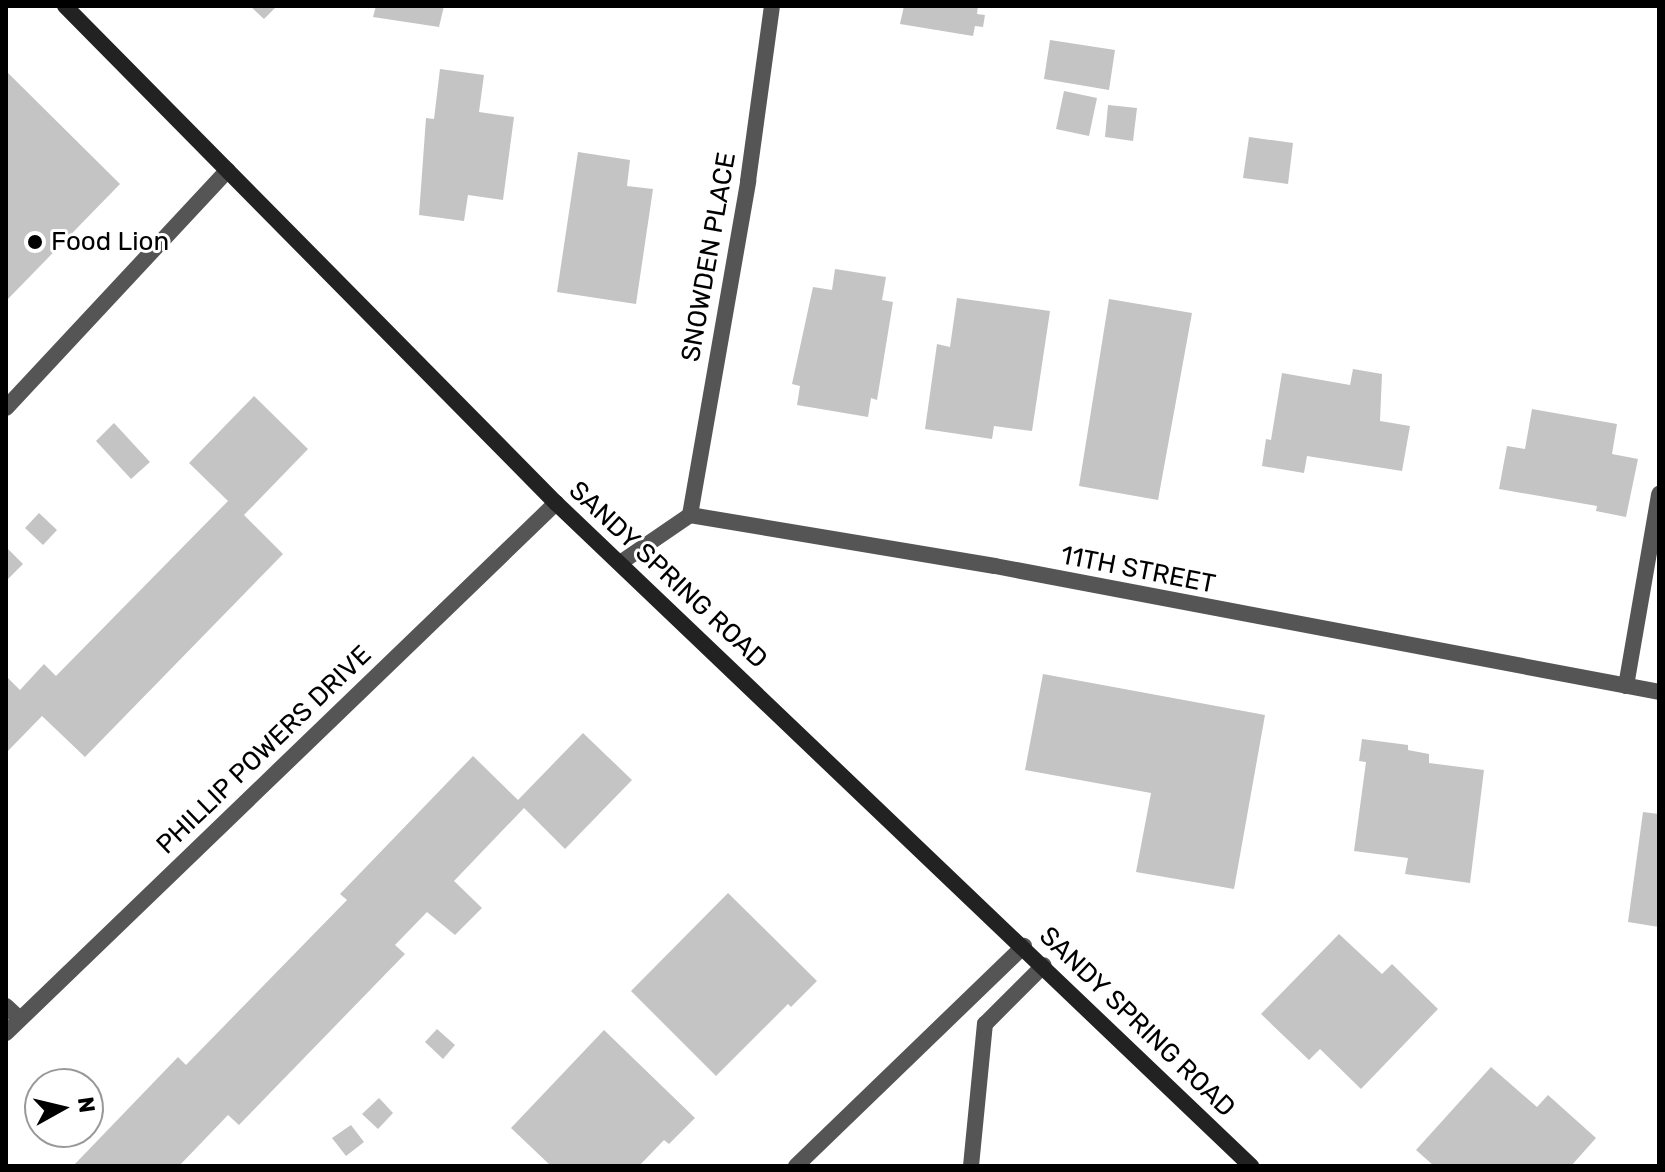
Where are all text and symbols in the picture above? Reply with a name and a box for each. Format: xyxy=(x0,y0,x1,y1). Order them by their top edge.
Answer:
street label: SNOWDEN PLACE xyxy=(675,150,743,364)
place label: Food Lion xyxy=(51,226,169,258)
marker: Food Lion xyxy=(26,233,44,251)
street label: SANDY SPRING ROAD xyxy=(562,475,774,675)
street label: 11TH STREET xyxy=(1058,540,1218,600)
street label: PHILLIP POWERS DRIVE xyxy=(150,639,378,861)
street label: SANDY SPRING ROAD xyxy=(1032,920,1242,1124)
north arrow xyxy=(24,1068,104,1148)
text: N xyxy=(72,1095,101,1115)

